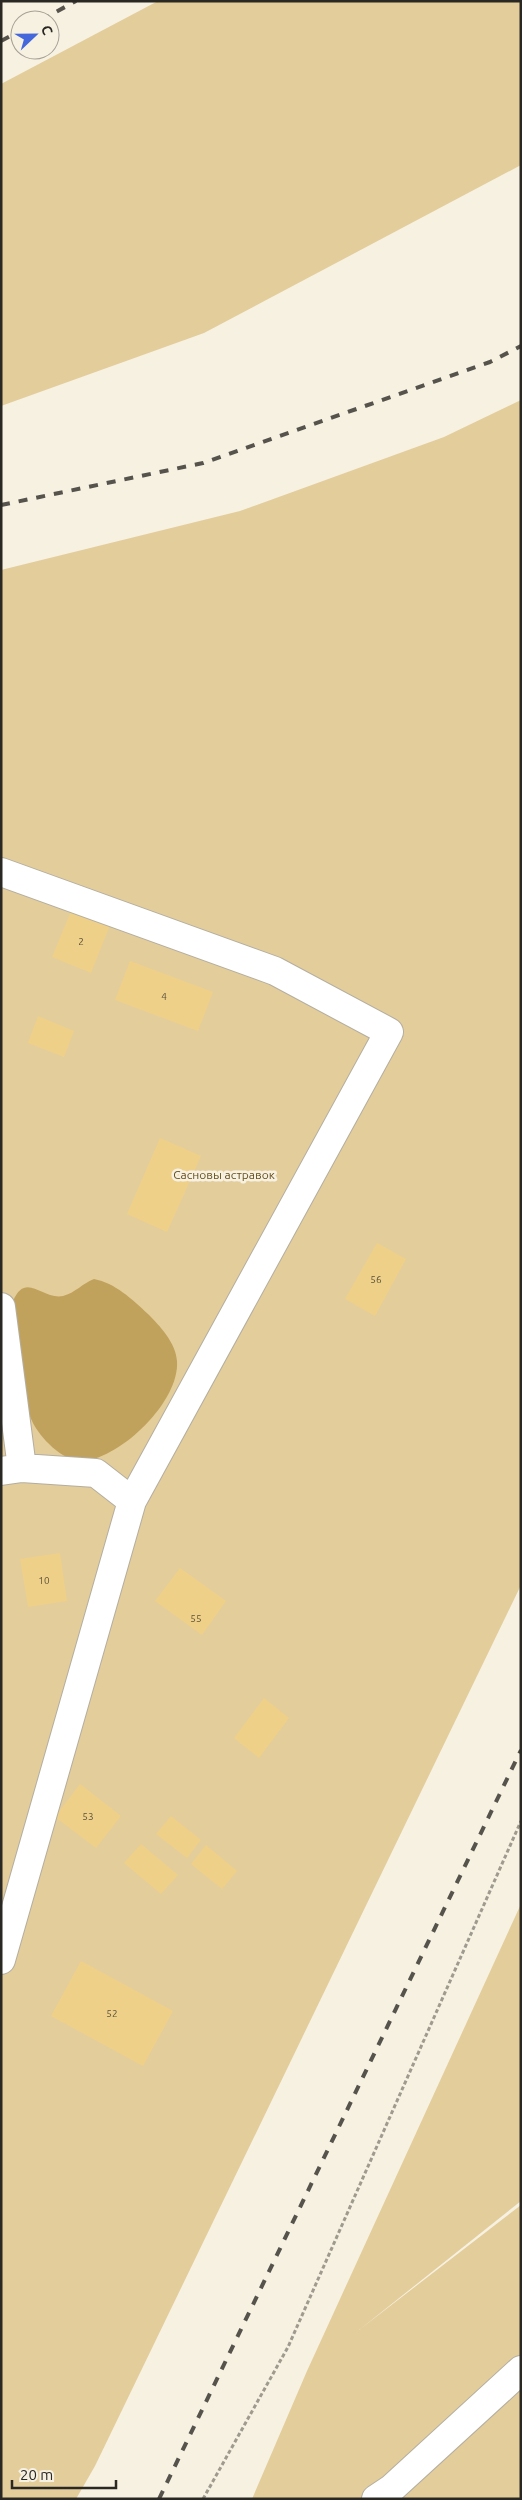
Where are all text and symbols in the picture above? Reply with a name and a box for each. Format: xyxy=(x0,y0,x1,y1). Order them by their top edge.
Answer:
north arrow xyxy=(10,10,60,60)
text: С xyxy=(38,23,56,37)
house number: 2 xyxy=(78,936,84,947)
house number: 4 xyxy=(161,991,167,1002)
park label: Сасновы астравок xyxy=(173,1168,275,1181)
house number: 56 xyxy=(370,1274,382,1285)
house number: 10 xyxy=(38,1575,50,1586)
house number: 55 xyxy=(190,1613,202,1624)
house number: 53 xyxy=(82,1811,94,1822)
house number: 52 xyxy=(106,2008,118,2019)
scale bar xyxy=(12,2458,116,2490)
text: 20 m xyxy=(20,2466,53,2483)

